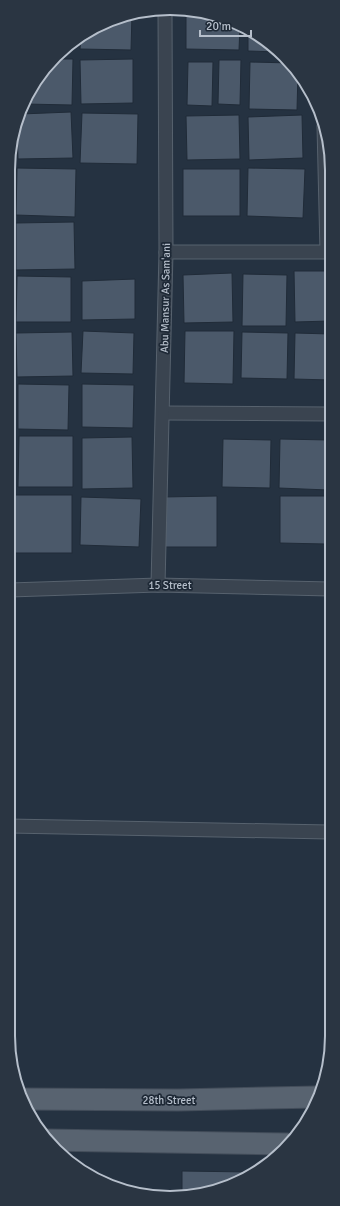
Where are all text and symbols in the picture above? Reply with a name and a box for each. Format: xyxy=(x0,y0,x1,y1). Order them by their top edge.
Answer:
scale bar xyxy=(200,12,251,38)
text: 20 m xyxy=(206,19,231,34)
street label: Abu Mansur As Sam'ani xyxy=(158,243,173,353)
street label: 15 Street xyxy=(149,579,192,592)
street label: 28th Street xyxy=(143,1094,196,1107)

